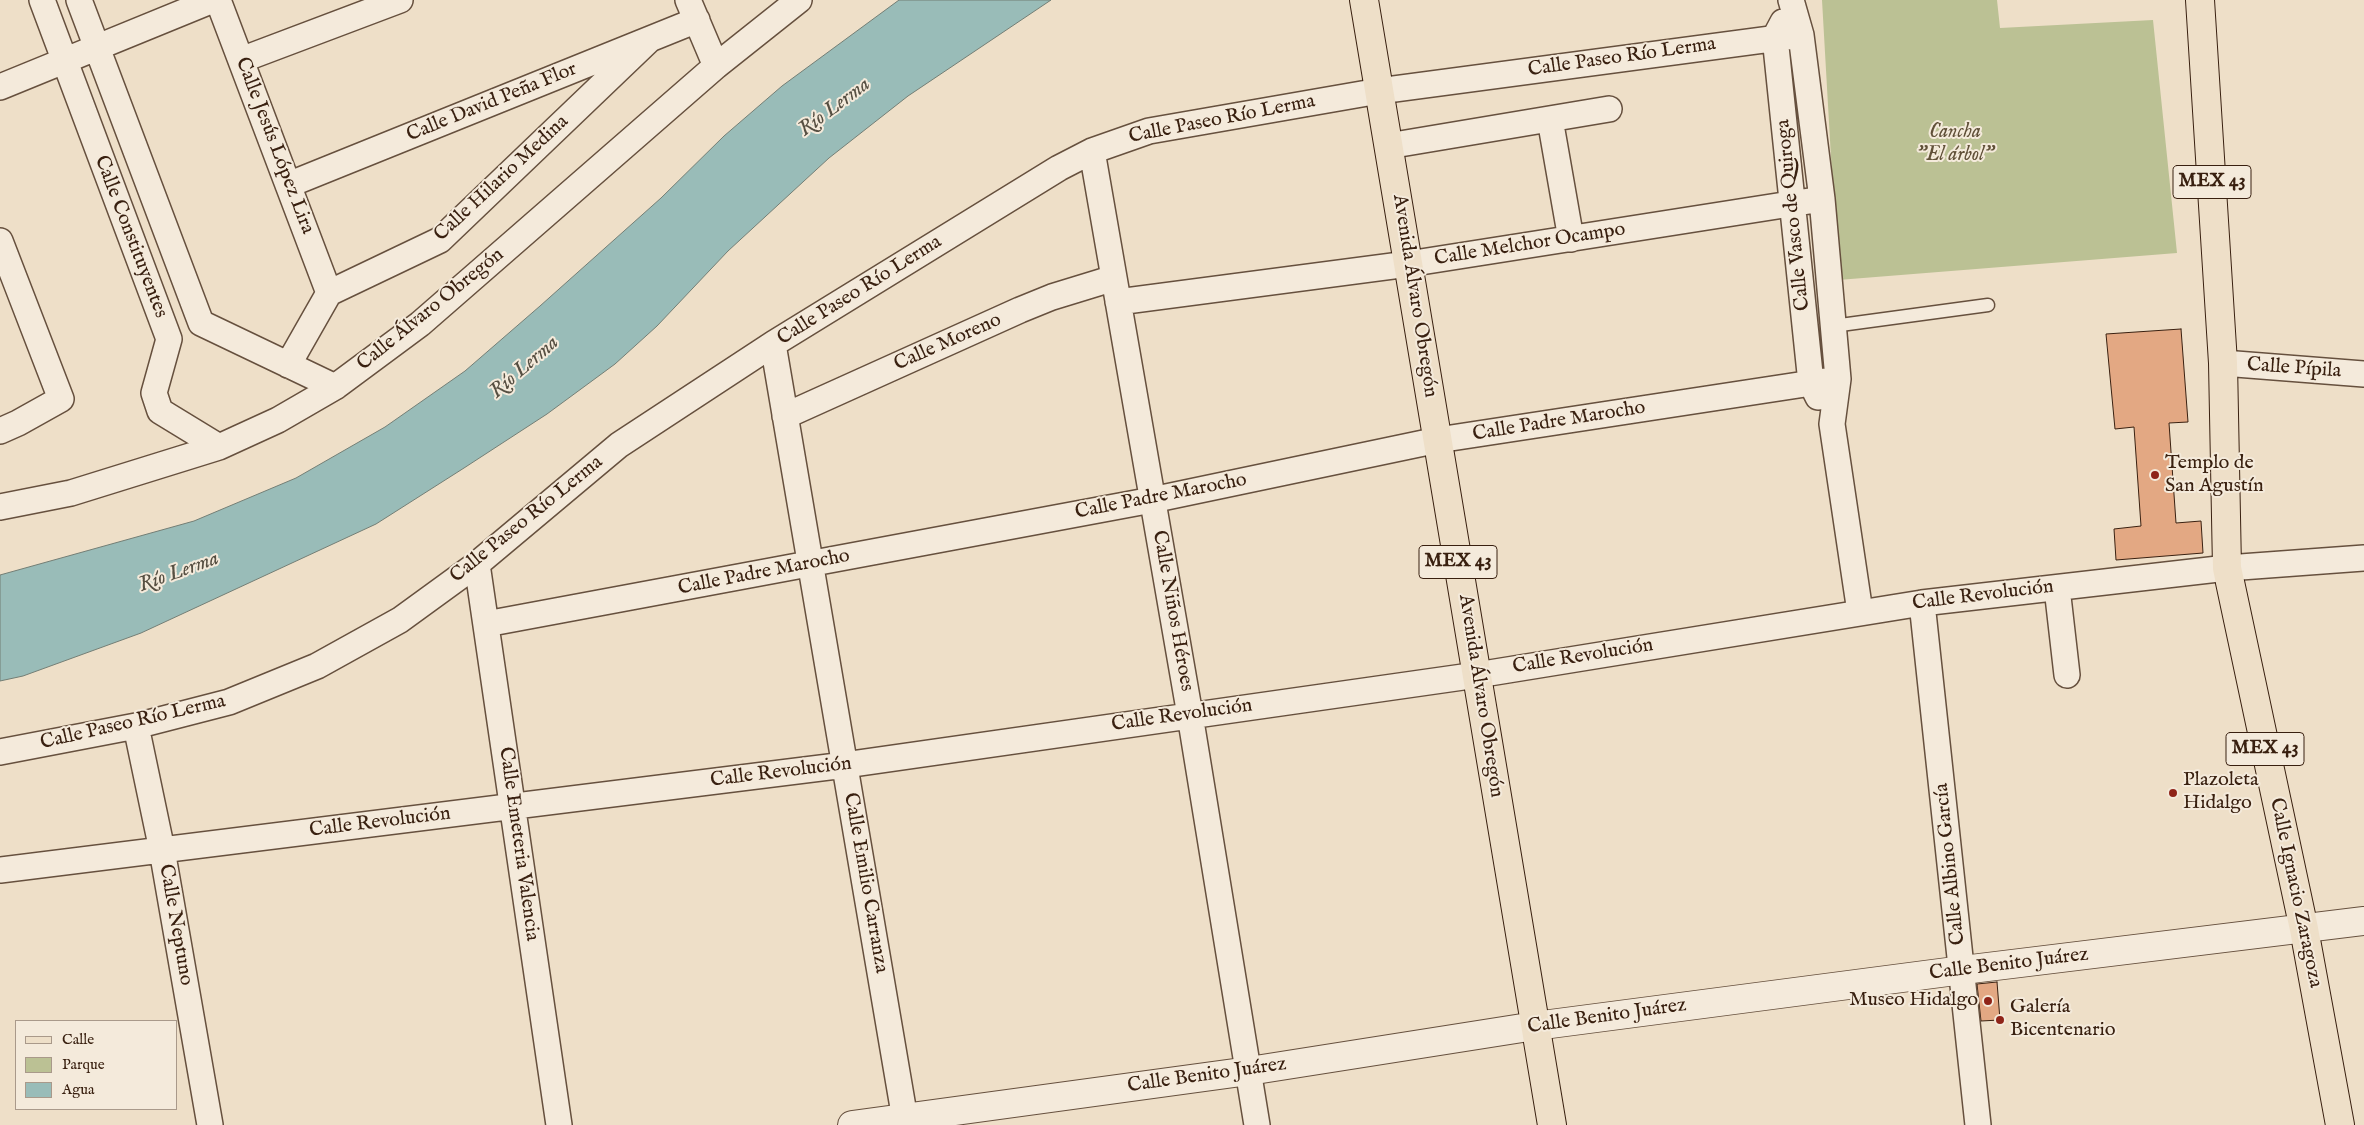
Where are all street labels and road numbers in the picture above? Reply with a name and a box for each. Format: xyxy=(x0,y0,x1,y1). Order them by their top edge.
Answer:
street label: Calle Paseo Río Lerma xyxy=(1527,33,1717,83)
street label: Calle Jesús López Lira xyxy=(229,54,319,238)
street label: Calle David Peña Flor xyxy=(403,58,581,148)
street label: Calle Paseo Río Lerma xyxy=(1127,90,1317,150)
street label: Calle Hilario Medina xyxy=(430,111,574,247)
street label: Calle Vasco de Quiroga xyxy=(1772,118,1816,312)
street label: Calle Constituyentes xyxy=(88,152,172,322)
road number: MEX 43 xyxy=(2173,166,2251,198)
street label: Avenida Álvaro Obregón xyxy=(1386,193,1442,399)
street label: Calle Melchor Ocampo xyxy=(1433,218,1627,272)
street label: Calle Paseo Río Lerma xyxy=(773,231,947,351)
street label: Calle Álvaro Obregón xyxy=(353,243,509,377)
street label: Calle Moreno xyxy=(891,309,1005,377)
street label: Calle Pípila xyxy=(2246,354,2342,384)
street label: Calle Padre Marocho xyxy=(1471,397,1647,447)
street label: Calle Paseo Río Lerma xyxy=(446,451,608,589)
street label: Calle Padre Marocho xyxy=(1073,469,1249,525)
street label: Calle Niños Héroes xyxy=(1146,529,1198,693)
street label: Calle Padre Marocho xyxy=(676,545,852,601)
road number: MEX 43 xyxy=(1419,546,1497,578)
street label: Calle Revolución xyxy=(1911,575,2055,617)
street label: Avenida Álvaro Obregón xyxy=(1452,593,1508,799)
street label: Calle Revolución xyxy=(1511,634,1655,680)
street label: Calle Paseo Río Lerma xyxy=(38,690,228,756)
street label: Calle Revolución xyxy=(1110,694,1254,738)
road number: MEX 43 xyxy=(2226,732,2304,766)
street label: Calle Emeteria Valencia xyxy=(492,745,544,943)
street label: Calle Revolución xyxy=(709,752,853,794)
street label: Calle Albino García xyxy=(1931,782,1971,946)
street label: Calle Emilio Carranza xyxy=(837,791,893,975)
street label: Calle Ignacio Zaragoza xyxy=(2263,796,2327,990)
street label: Calle Revolución xyxy=(308,802,452,844)
street label: Calle Neptuno xyxy=(153,862,197,988)
street label: Calle Benito Juárez xyxy=(1928,943,2090,987)
street label: Calle Benito Juárez xyxy=(1526,994,1688,1040)
street label: Calle Benito Juárez xyxy=(1126,1053,1288,1099)

